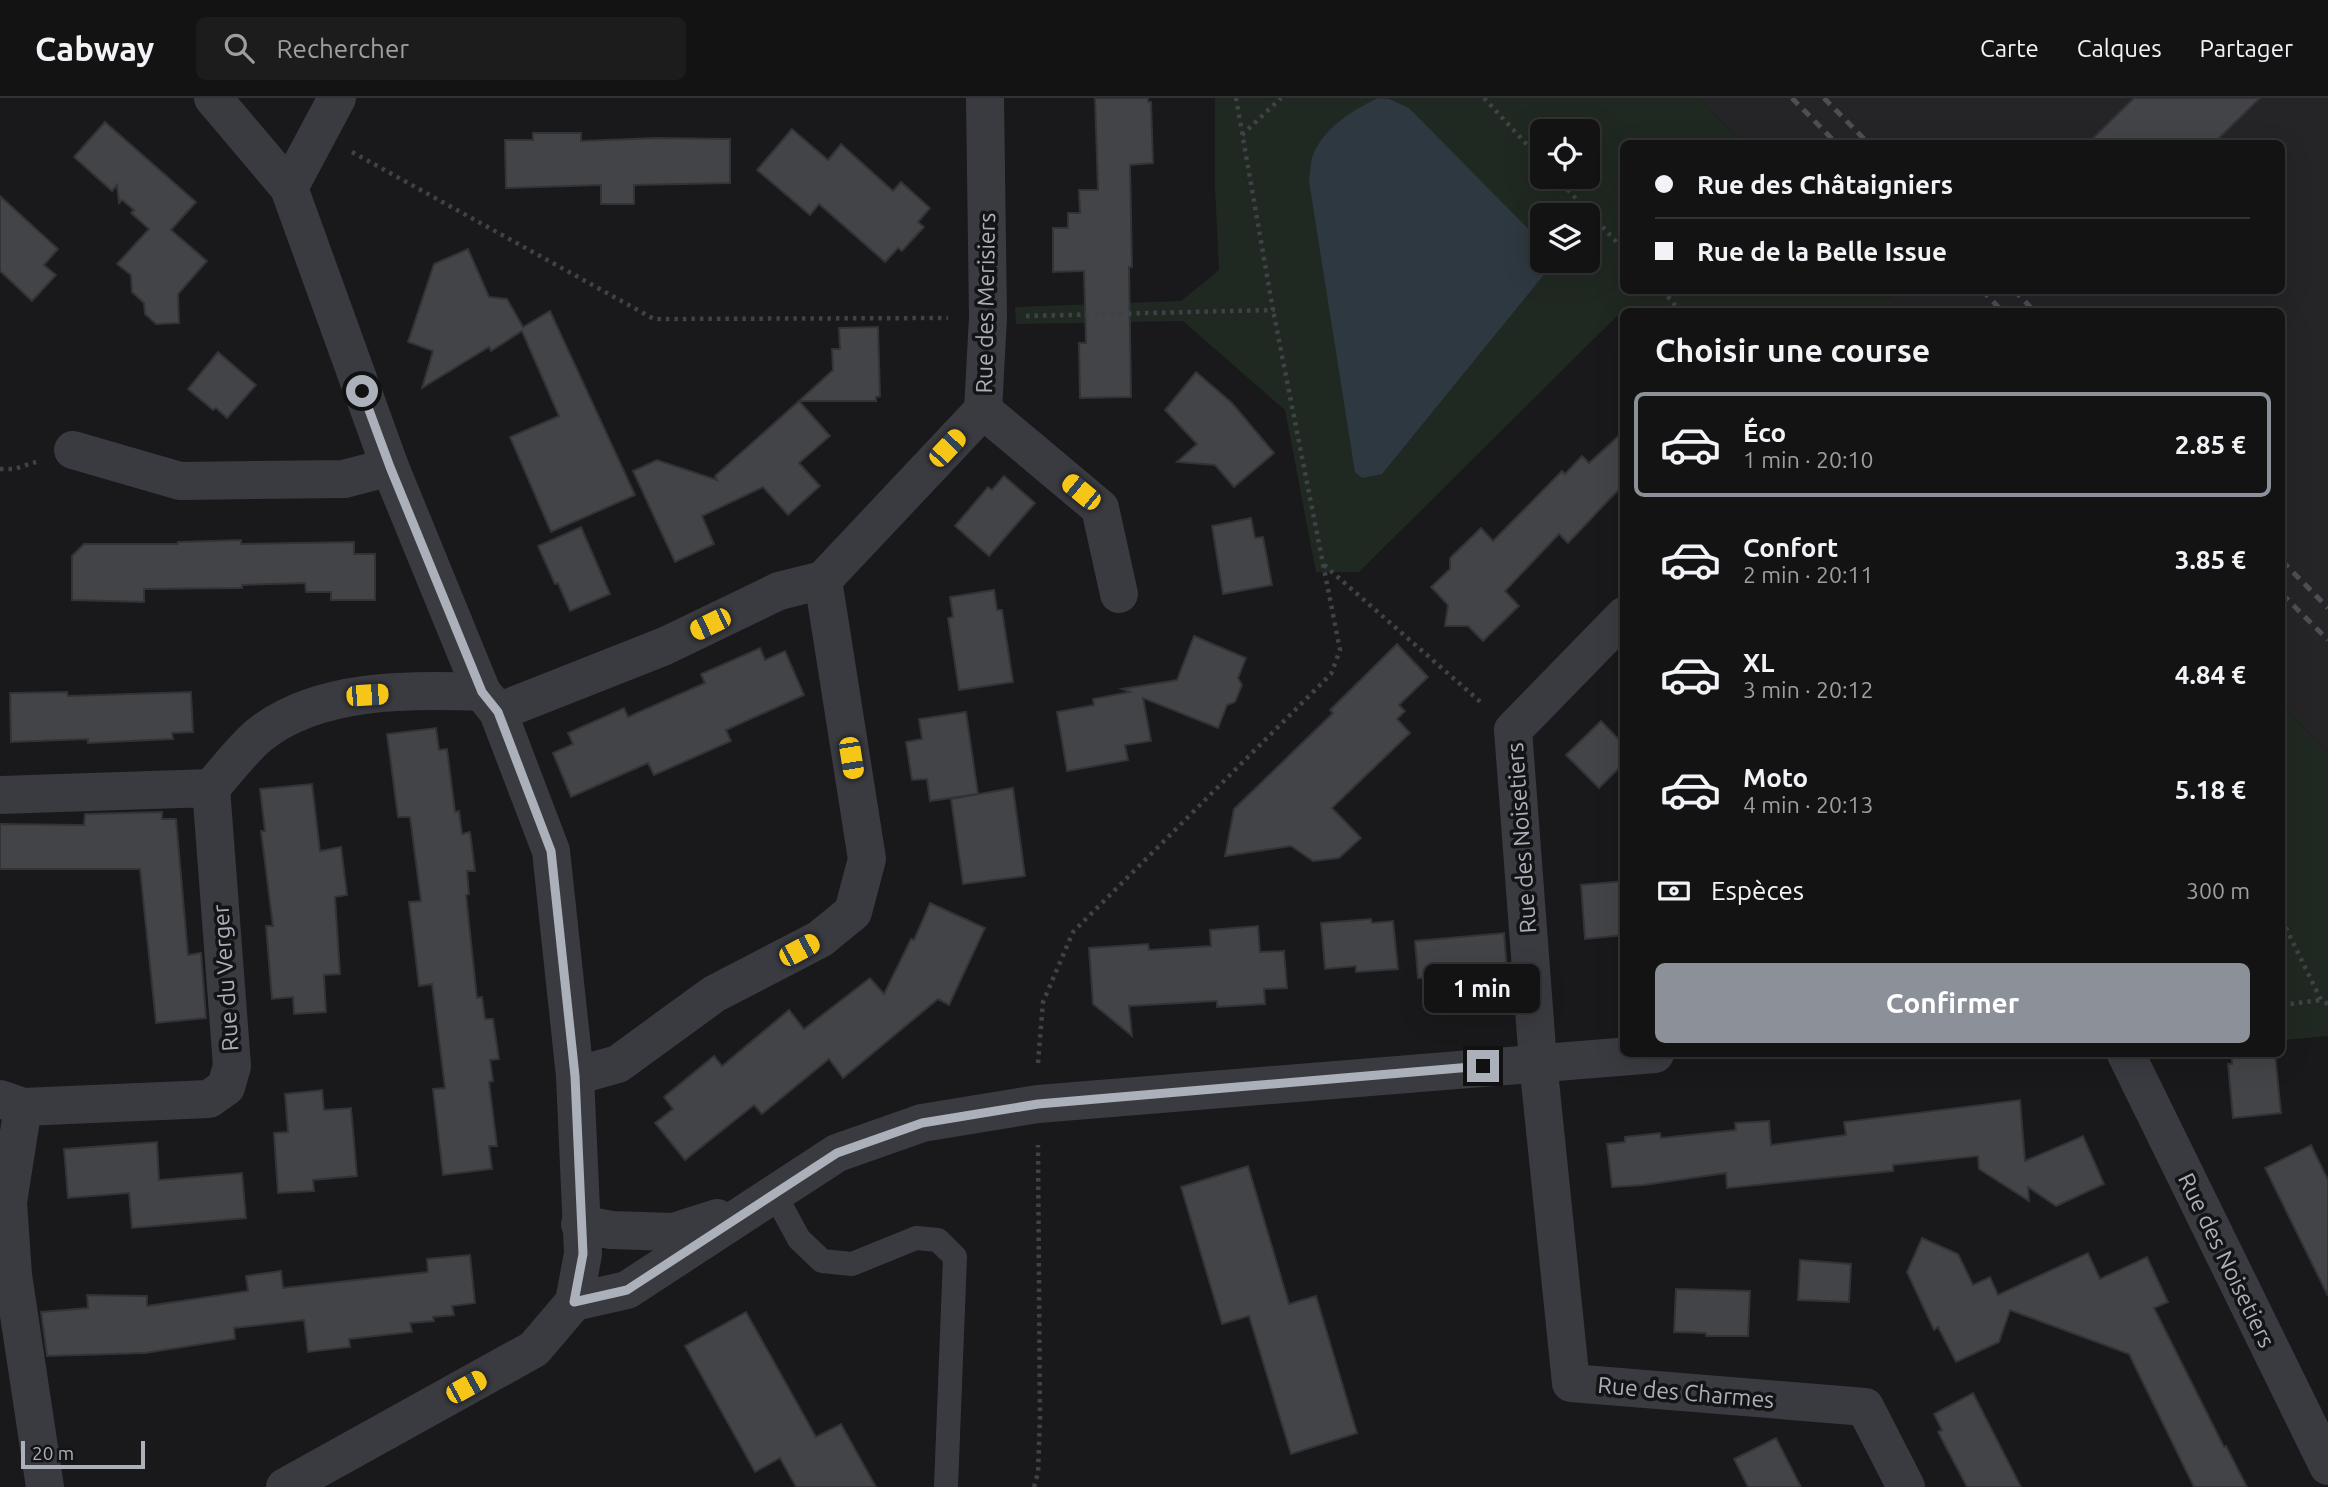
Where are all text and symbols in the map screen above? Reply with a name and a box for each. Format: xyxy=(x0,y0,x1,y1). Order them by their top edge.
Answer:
search box xyxy=(196,17,686,80)
icon: search xyxy=(220,29,258,67)
text: Cabway xyxy=(35,30,154,67)
text: Rechercher xyxy=(276,34,409,63)
text: Carte xyxy=(1980,35,2039,62)
text: Calques xyxy=(2077,35,2162,62)
text: Partager xyxy=(2200,35,2293,62)
map controls xyxy=(1530,119,1600,273)
button: locate xyxy=(1530,119,1600,189)
text: Rue des Châtaigniers xyxy=(1697,170,1953,199)
button: layers xyxy=(1530,203,1600,273)
street label: Rue des Merisiers xyxy=(971,212,999,394)
text: Rue de la Belle Issue xyxy=(1697,237,1947,266)
text: Choisir une course xyxy=(1655,332,1930,368)
route start xyxy=(346,375,378,407)
icon: car xyxy=(1659,413,1722,476)
text: Éco xyxy=(1743,418,1786,447)
car xyxy=(925,425,970,471)
text: 2.85 € xyxy=(2175,430,2246,459)
text: 1 min · 20:10 xyxy=(1743,447,1874,472)
car xyxy=(1059,471,1104,513)
icon: car xyxy=(1659,528,1722,591)
text: Confort xyxy=(1743,533,1838,562)
text: 3.85 € xyxy=(2175,545,2246,574)
text: 2 min · 20:11 xyxy=(1743,562,1874,587)
car xyxy=(687,605,734,643)
icon: car xyxy=(1659,643,1722,706)
text: XL xyxy=(1743,648,1774,677)
text: 4.84 € xyxy=(2175,660,2246,689)
text: 3 min · 20:12 xyxy=(1743,677,1874,702)
car xyxy=(346,683,389,707)
car xyxy=(838,736,865,780)
street label: Rue des Noisetiers xyxy=(1502,742,1540,934)
icon: car xyxy=(1659,758,1722,821)
text: Moto xyxy=(1743,763,1808,792)
text: 5.18 € xyxy=(2175,775,2246,804)
text: 4 min · 20:13 xyxy=(1743,792,1874,817)
icon: cash xyxy=(1655,872,1693,910)
text: Espèces xyxy=(1711,876,1804,905)
text: 300 m xyxy=(2186,878,2250,903)
street label: Rue du Verger xyxy=(207,903,243,1052)
car xyxy=(776,931,823,969)
button: Confirmer xyxy=(1655,963,2250,1043)
callout: 1 min xyxy=(1425,964,1541,1014)
text: 1 min xyxy=(1453,976,1511,1001)
route end xyxy=(1467,1050,1499,1082)
street label: Rue des Noisetiers xyxy=(2174,1169,2280,1351)
car xyxy=(443,1368,490,1406)
street label: Rue des Charmes xyxy=(1597,1372,1775,1412)
scale bar xyxy=(21,1438,145,1470)
text: 20 m xyxy=(32,1442,74,1464)

